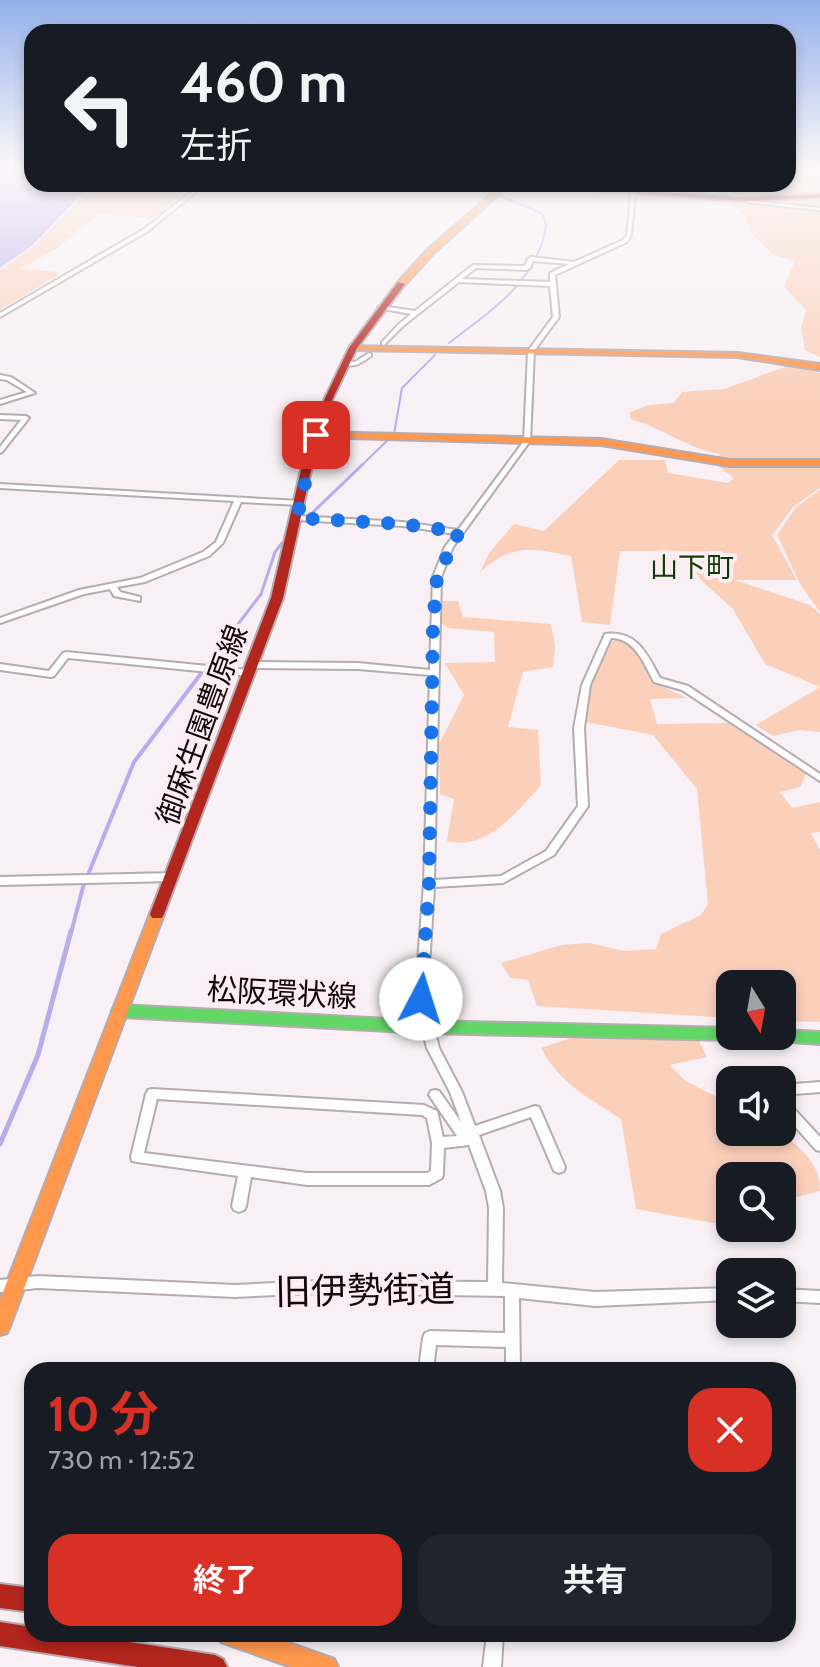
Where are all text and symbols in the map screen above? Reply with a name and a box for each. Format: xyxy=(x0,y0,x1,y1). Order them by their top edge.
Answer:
text: 460 m xyxy=(180,48,347,116)
icon: left xyxy=(48,56,152,160)
text: 左折 xyxy=(180,123,252,167)
pin xyxy=(282,401,350,469)
icon: arrive xyxy=(294,413,338,457)
district label: 山下町 xyxy=(650,550,734,584)
street label: 御麻生園豊原線 xyxy=(149,620,255,830)
position arrow xyxy=(379,957,463,1041)
north arrow xyxy=(716,970,796,1050)
map controls xyxy=(716,970,796,1338)
street label: 松阪環状線 xyxy=(206,971,358,1015)
button: sound xyxy=(716,1066,796,1146)
button: search xyxy=(716,1162,796,1242)
button: layers xyxy=(716,1258,796,1338)
street label: 旧伊勢街道 xyxy=(275,1266,455,1314)
text: 10 分 xyxy=(48,1385,158,1443)
button: close xyxy=(688,1388,772,1472)
text: 730 m · 12:52 xyxy=(48,1444,195,1476)
button: 終了 xyxy=(48,1534,402,1626)
button: 共有 xyxy=(418,1534,772,1626)

